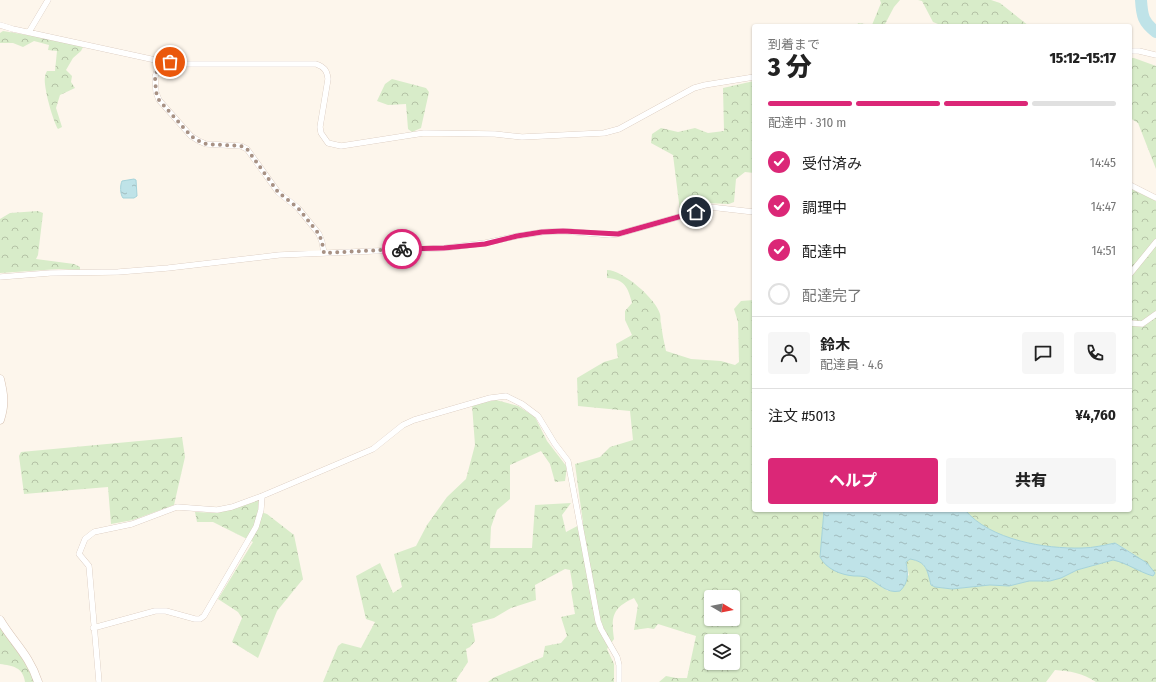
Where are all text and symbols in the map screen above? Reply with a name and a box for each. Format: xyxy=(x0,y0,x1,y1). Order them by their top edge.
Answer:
text: 到着まで xyxy=(768,37,820,52)
pin xyxy=(153,45,187,79)
text: 15:12–15:17 xyxy=(1049,49,1116,67)
icon: bag xyxy=(159,51,181,73)
text: 3 分 xyxy=(768,52,812,83)
text: 配達中 · 310 m xyxy=(768,115,846,130)
icon: check xyxy=(768,151,790,173)
text: 受付済み xyxy=(802,155,862,173)
text: 14:45 xyxy=(1090,155,1116,170)
pin xyxy=(679,195,713,229)
icon: check xyxy=(768,195,790,217)
text: 調理中 xyxy=(802,199,847,217)
text: 14:47 xyxy=(1091,199,1116,214)
icon: home xyxy=(685,201,707,223)
courier xyxy=(382,229,422,269)
icon: bike xyxy=(391,238,413,260)
icon: check xyxy=(768,239,790,261)
text: 配達中 xyxy=(802,243,847,261)
text: 14:51 xyxy=(1091,243,1116,258)
text: 配達完了 xyxy=(802,287,862,305)
button: person xyxy=(768,332,810,374)
button: chat xyxy=(1022,332,1064,374)
button: phone xyxy=(1074,332,1116,374)
text: 鈴木 xyxy=(820,336,850,354)
text: 配達員 · 4.6 xyxy=(820,357,883,372)
text: ¥4,760 xyxy=(1075,406,1116,424)
text: 注文 #5013 xyxy=(768,407,836,425)
button: ヘルプ xyxy=(768,458,938,504)
button: 共有 xyxy=(946,458,1116,504)
north arrow xyxy=(704,590,740,626)
map controls xyxy=(704,590,740,670)
button: layers xyxy=(704,634,740,670)

